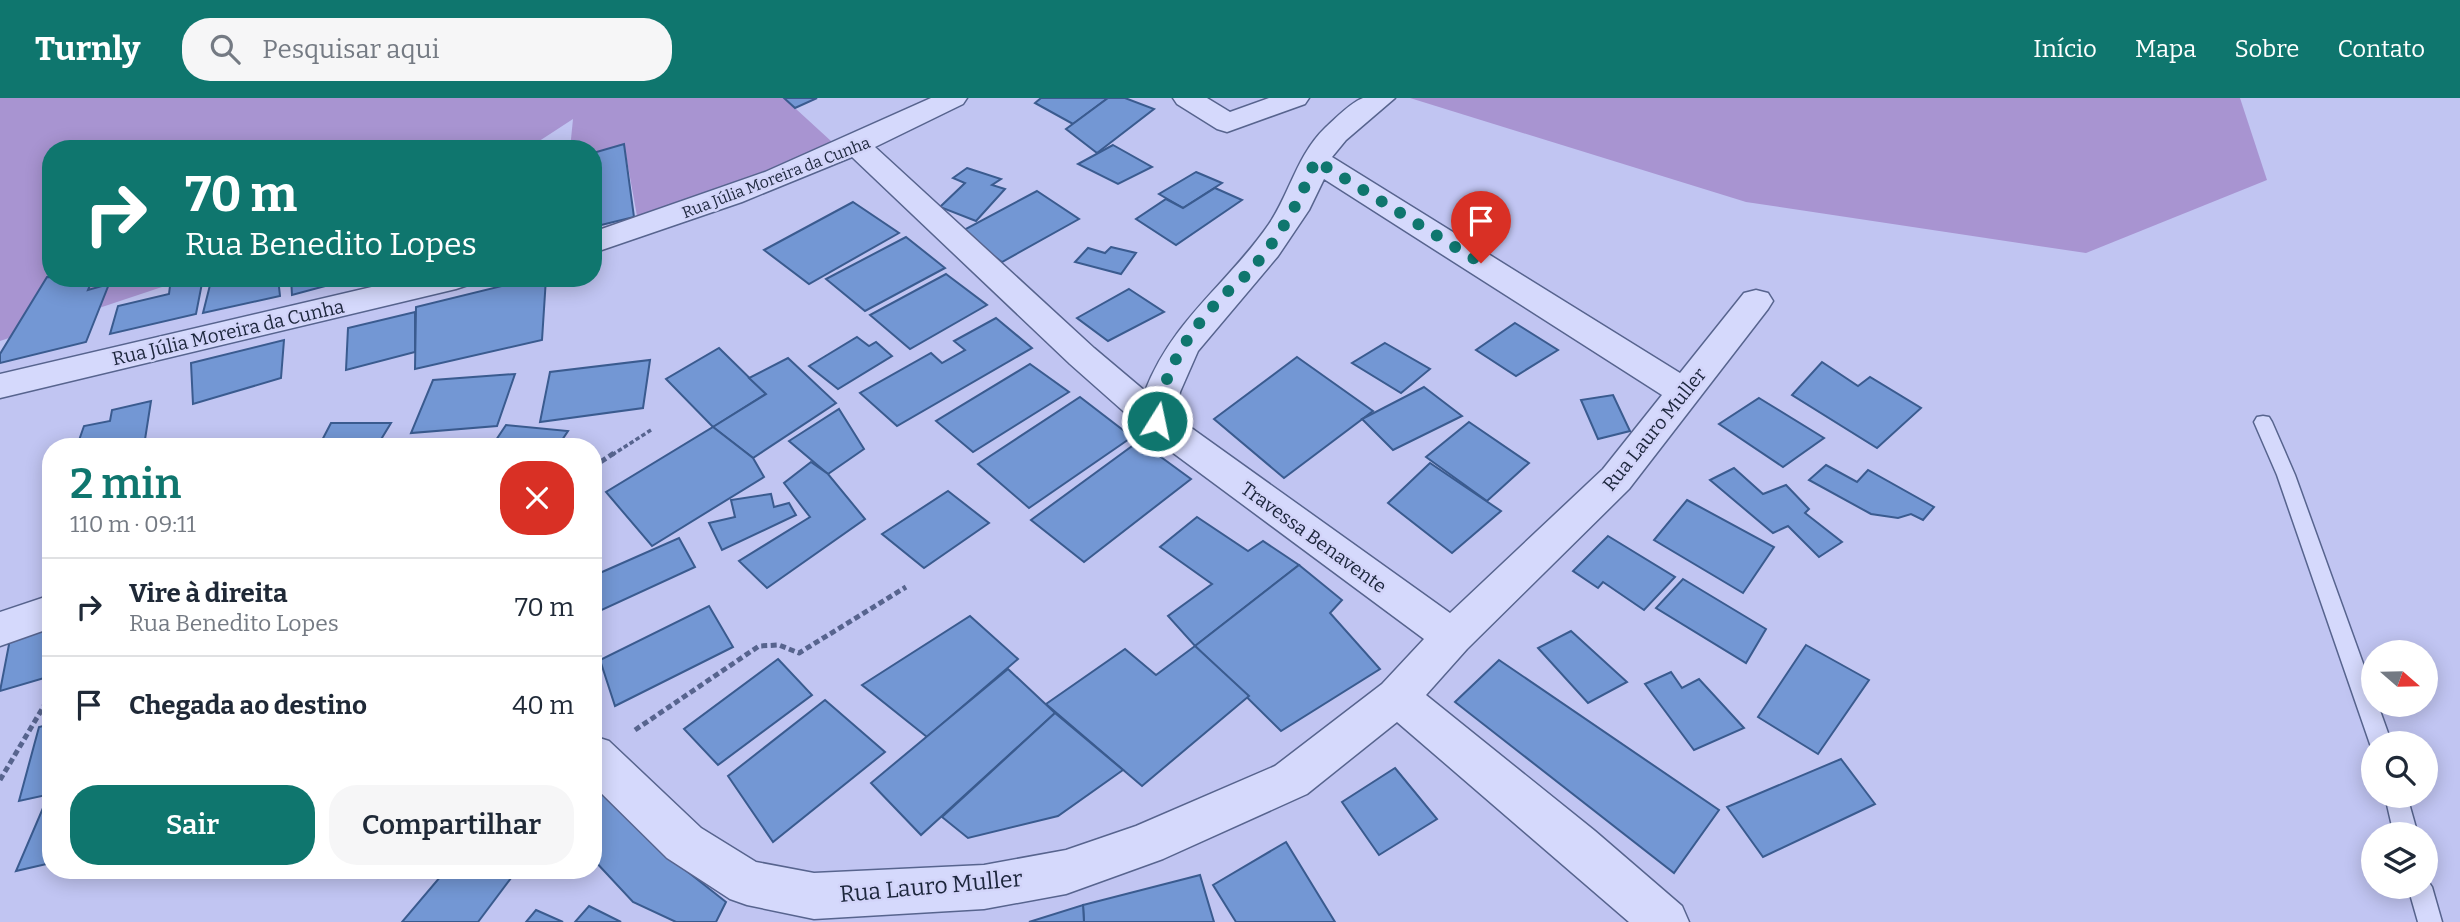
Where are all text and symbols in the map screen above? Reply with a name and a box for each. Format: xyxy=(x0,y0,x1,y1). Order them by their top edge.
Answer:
search box xyxy=(182,18,672,81)
text: Turnly xyxy=(35,29,140,69)
icon: search xyxy=(206,30,244,68)
text: Pesquisar aqui xyxy=(262,34,439,65)
text: Início xyxy=(2033,35,2097,63)
text: Mapa xyxy=(2135,35,2196,63)
text: Sobre xyxy=(2234,35,2299,63)
text: Contato xyxy=(2337,35,2425,63)
street label: Rua Júlia Moreira da Cunha xyxy=(679,133,873,222)
text: 70 m xyxy=(185,165,297,224)
icon: right xyxy=(70,168,161,259)
pin xyxy=(1451,191,1511,263)
icon: arrive xyxy=(1462,202,1500,240)
text: Rua Benedito Lopes xyxy=(185,225,477,263)
street label: Rua Júlia Moreira da Cunha xyxy=(110,294,347,370)
street label: Rua Lauro Muller xyxy=(1598,363,1711,496)
position arrow xyxy=(1120,384,1194,458)
text: 2 min xyxy=(70,459,181,509)
button: close xyxy=(500,461,574,535)
street label: Travessa Benavente xyxy=(1236,477,1391,598)
text: 110 m · 09:11 xyxy=(70,510,196,538)
text: Vire à direita xyxy=(129,578,288,609)
icon: right xyxy=(70,588,108,626)
text: 70 m xyxy=(515,592,574,623)
text: Rua Benedito Lopes xyxy=(129,609,339,637)
north arrow xyxy=(2361,640,2438,718)
map controls xyxy=(2361,640,2438,899)
icon: arrive xyxy=(70,686,108,724)
text: Chegada ao destino xyxy=(129,690,367,721)
text: 40 m xyxy=(512,690,574,721)
button: search xyxy=(2361,731,2438,808)
button: Sair xyxy=(70,785,315,865)
button: Compartilhar xyxy=(329,785,574,865)
button: layers xyxy=(2361,822,2438,899)
street label: Rua Lauro Muller xyxy=(838,864,1024,908)

